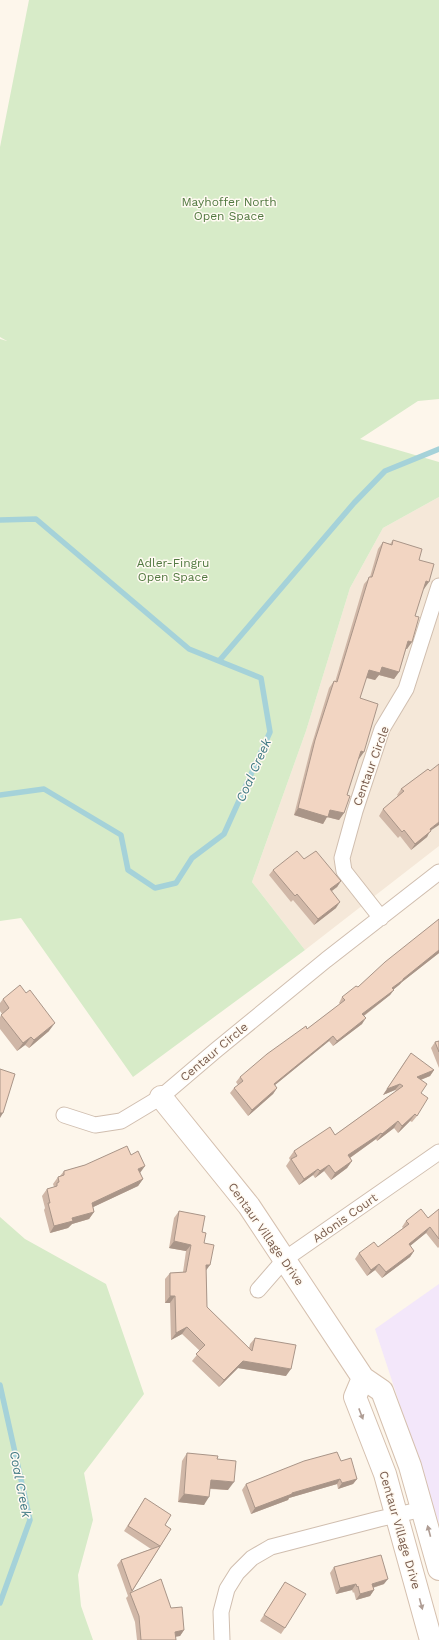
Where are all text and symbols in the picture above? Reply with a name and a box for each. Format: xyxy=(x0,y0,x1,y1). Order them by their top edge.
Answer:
park label: Mayhoffer North Open Space xyxy=(181,195,277,223)
park label: Adler-Fingru Open Space xyxy=(137,556,209,584)
street label: Centaur Circle xyxy=(350,724,392,808)
water label: Coal Creek xyxy=(233,735,274,804)
street label: Centaur Circle xyxy=(177,1020,251,1084)
street label: Centaur Village Drive xyxy=(225,1180,307,1288)
street label: Adonis Court xyxy=(310,1190,380,1246)
one-way arrow xyxy=(359,1408,365,1420)
water label: Coal Creek xyxy=(7,1449,35,1520)
street label: Centaur Village Drive xyxy=(376,1469,424,1591)
one-way arrow xyxy=(426,1525,432,1537)
one-way arrow xyxy=(419,1598,425,1610)

